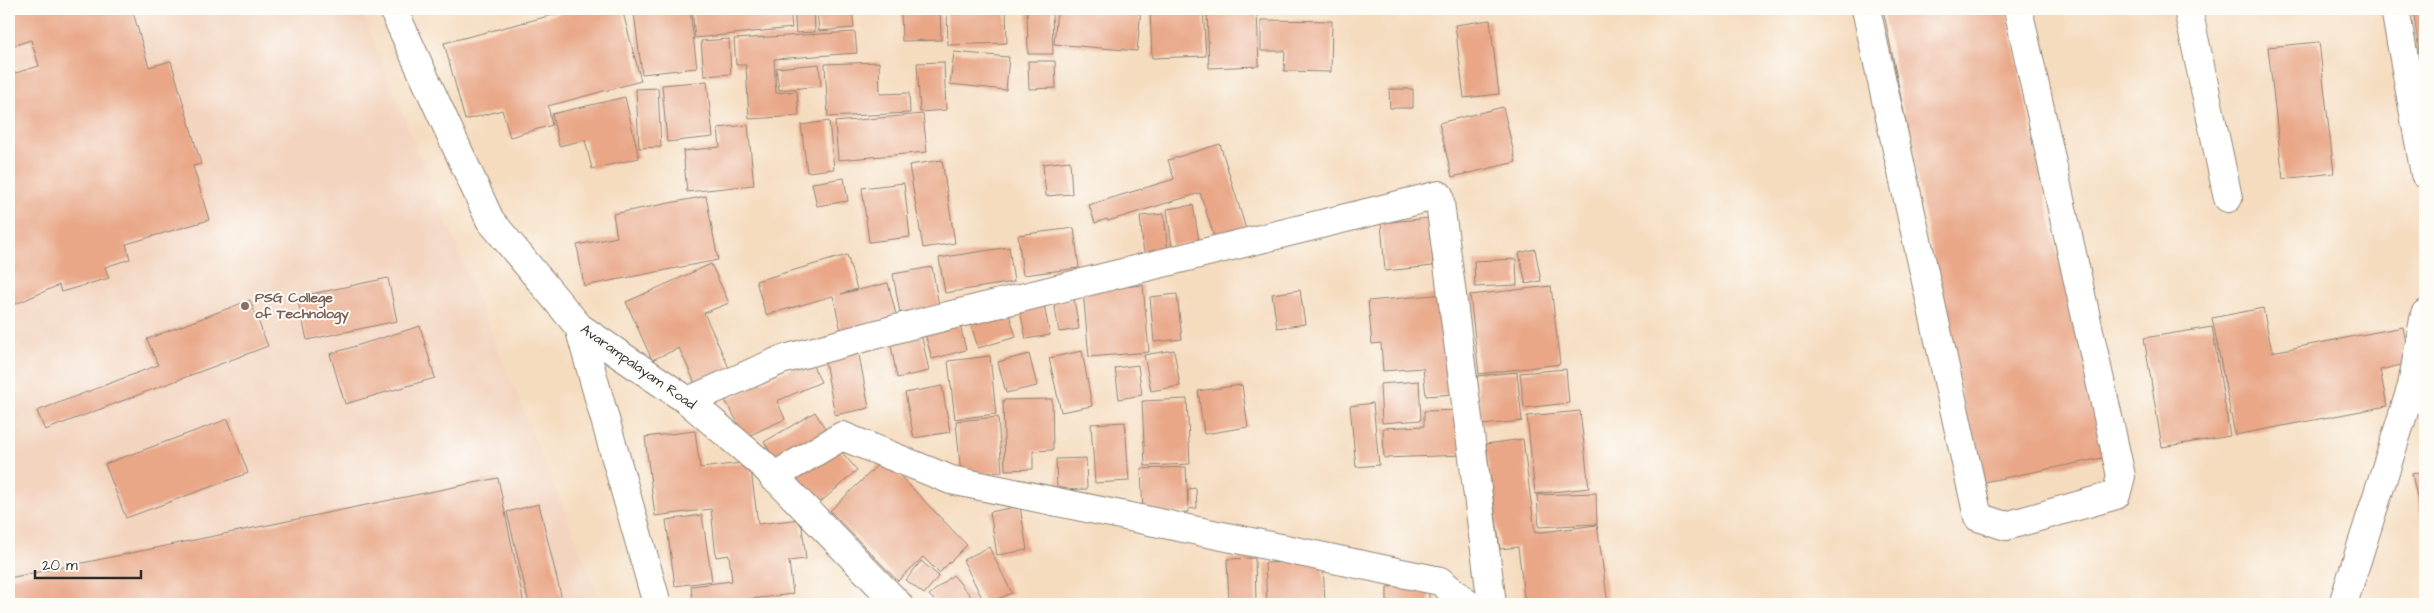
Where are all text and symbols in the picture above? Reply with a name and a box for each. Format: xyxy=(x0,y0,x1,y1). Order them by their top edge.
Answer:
place label: PSG College of Technology xyxy=(255,288,349,325)
marker: PSG College of Technology xyxy=(239,300,251,312)
street label: Avarampalayam Road xyxy=(576,320,700,414)
scale bar xyxy=(35,548,141,580)
text: 20 m xyxy=(42,555,78,576)

